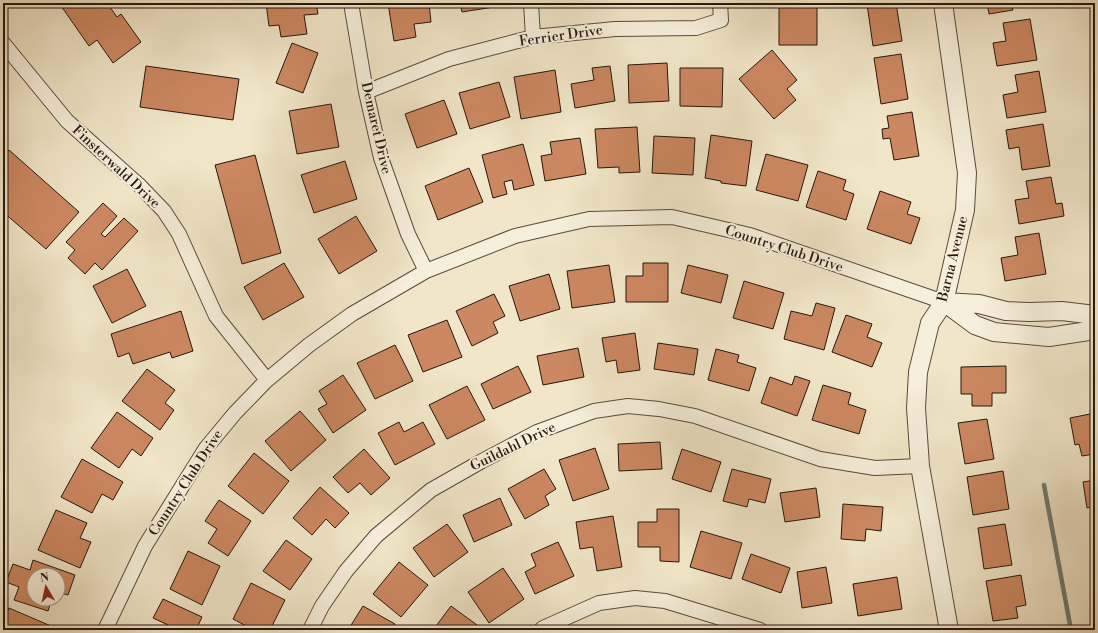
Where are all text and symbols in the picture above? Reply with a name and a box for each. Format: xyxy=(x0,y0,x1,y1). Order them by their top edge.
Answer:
street label: Ferrier Drive xyxy=(518,21,604,51)
street label: Demaret Drive xyxy=(357,80,395,176)
street label: Finsterwald Drive xyxy=(68,121,164,213)
street label: Barna Avenue xyxy=(933,214,972,305)
street label: Country Club Drive xyxy=(723,221,845,277)
street label: Guildahl Drive xyxy=(467,418,559,476)
street label: Country Club Drive xyxy=(145,426,227,540)
north arrow xyxy=(26,567,66,607)
text: N xyxy=(39,570,50,586)

